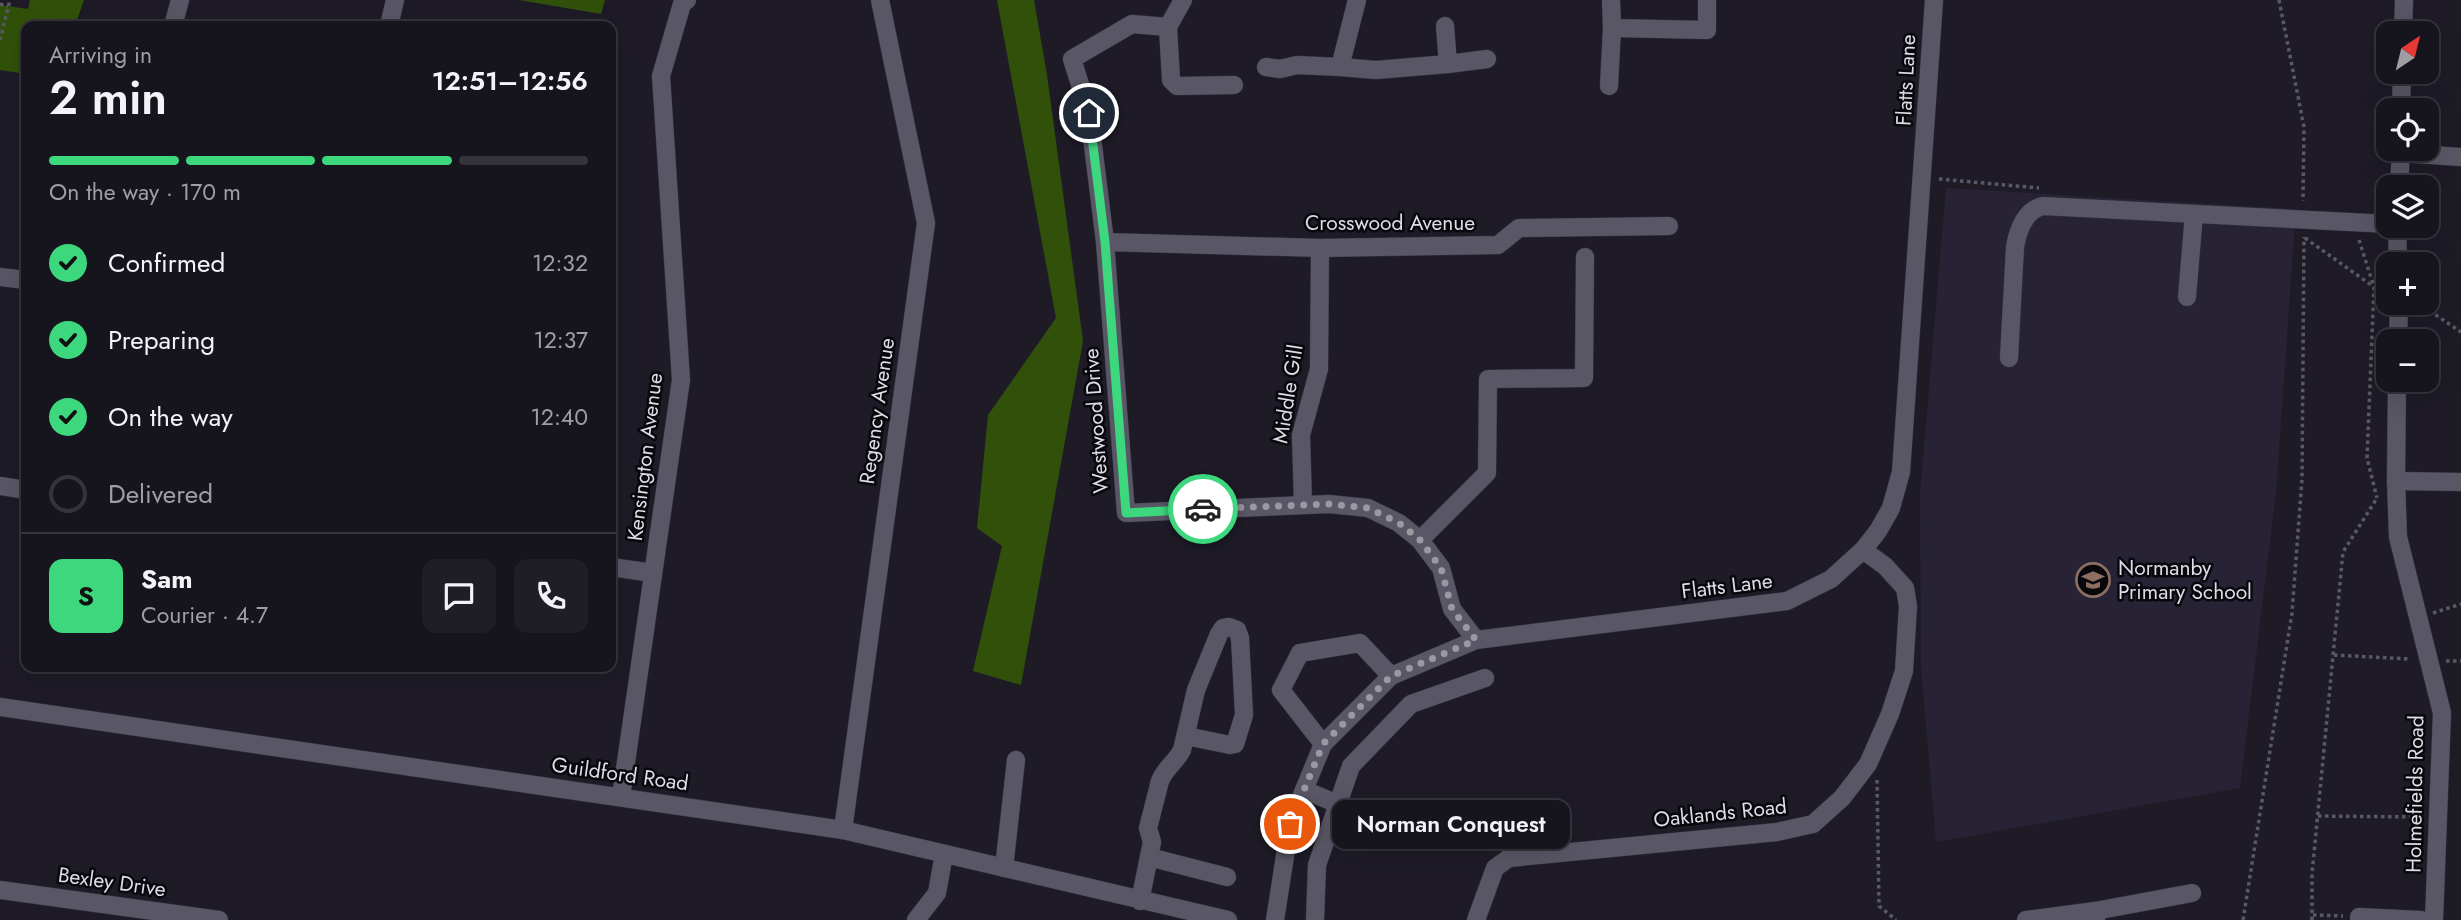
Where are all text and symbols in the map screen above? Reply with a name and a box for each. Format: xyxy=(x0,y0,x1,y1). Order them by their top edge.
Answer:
north arrow xyxy=(2376,21,2440,84)
map controls xyxy=(2376,21,2439,392)
street label: Flatts Lane xyxy=(1889,33,1923,127)
text: Arriving in xyxy=(49,38,152,72)
text: 12:51–12:56 xyxy=(432,62,588,100)
text: 2 min xyxy=(49,65,167,131)
pin xyxy=(1059,83,1119,143)
icon: home xyxy=(1070,94,1108,132)
button: locate xyxy=(2376,98,2439,161)
text: On the way · 170 m xyxy=(49,175,241,209)
button: layers xyxy=(2376,175,2439,238)
street label: Crosswood Avenue xyxy=(1305,208,1475,238)
icon: check xyxy=(49,244,87,282)
text: Confirmed xyxy=(108,244,225,282)
text: 12:32 xyxy=(532,246,588,280)
button: + xyxy=(2376,252,2439,315)
icon: check xyxy=(49,321,87,359)
text: Preparing xyxy=(108,321,215,359)
text: 12:37 xyxy=(533,323,588,357)
button: − xyxy=(2376,329,2439,392)
street label: Regency Avenue xyxy=(852,336,902,486)
street label: Middle Gill xyxy=(1265,342,1311,446)
street label: Westwood Drive xyxy=(1076,347,1116,495)
street label: Kensington Avenue xyxy=(620,371,670,543)
icon: check xyxy=(49,398,87,436)
text: On the way xyxy=(108,398,233,436)
text: 12:40 xyxy=(530,400,588,434)
courier xyxy=(1168,474,1238,544)
text: Delivered xyxy=(108,475,213,513)
icon: car xyxy=(1184,490,1222,528)
place label: Normanby Primary School xyxy=(2118,553,2252,607)
button: chat xyxy=(422,559,496,633)
button: phone xyxy=(514,559,588,633)
text: Sam xyxy=(141,560,193,598)
school or university icon: Normanby Primary School xyxy=(2074,561,2112,599)
street label: Flatts Lane xyxy=(1680,566,1774,606)
text: S xyxy=(78,577,94,615)
text: Courier · 4.7 xyxy=(141,598,268,632)
street label: Holmefields Road xyxy=(2399,715,2431,873)
street label: Guildford Road xyxy=(550,750,690,798)
street label: Oaklands Road xyxy=(1652,791,1788,835)
pin xyxy=(1260,794,1320,854)
callout: Norman Conquest xyxy=(1332,800,1570,848)
icon: bag xyxy=(1271,805,1309,843)
text: Norman Conquest xyxy=(1356,807,1546,841)
street label: Bexley Drive xyxy=(56,860,168,904)

